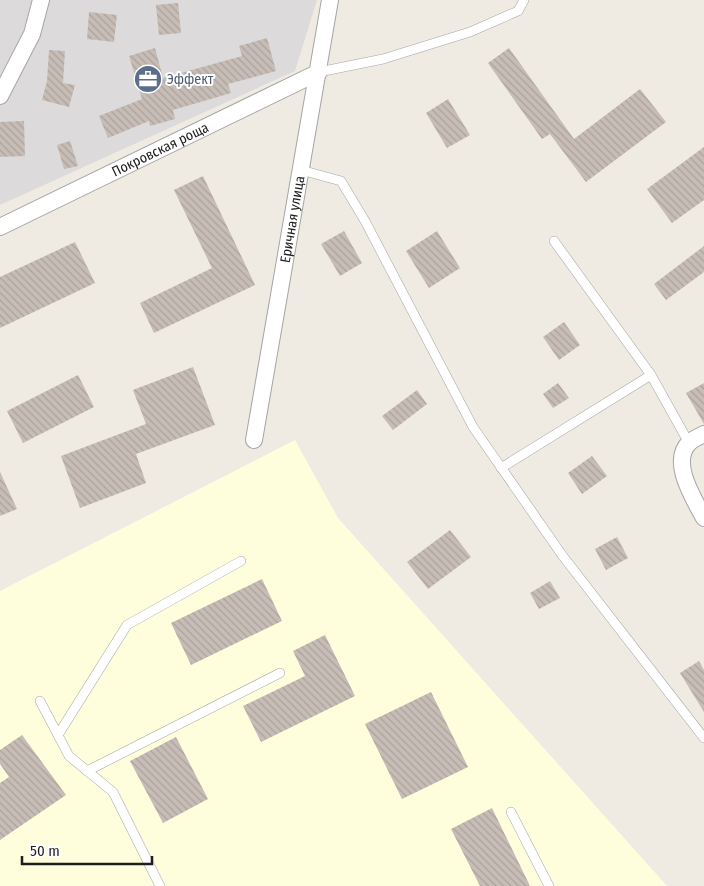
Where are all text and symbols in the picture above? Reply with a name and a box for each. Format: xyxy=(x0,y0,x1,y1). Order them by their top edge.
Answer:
office icon: Эффект xyxy=(133,64,163,94)
place label: Эффект xyxy=(167,71,214,88)
street label: Покровская роща xyxy=(109,118,211,180)
street label: Еричная улица xyxy=(276,174,308,264)
scale bar xyxy=(22,834,152,866)
text: 50 m xyxy=(30,842,60,860)

